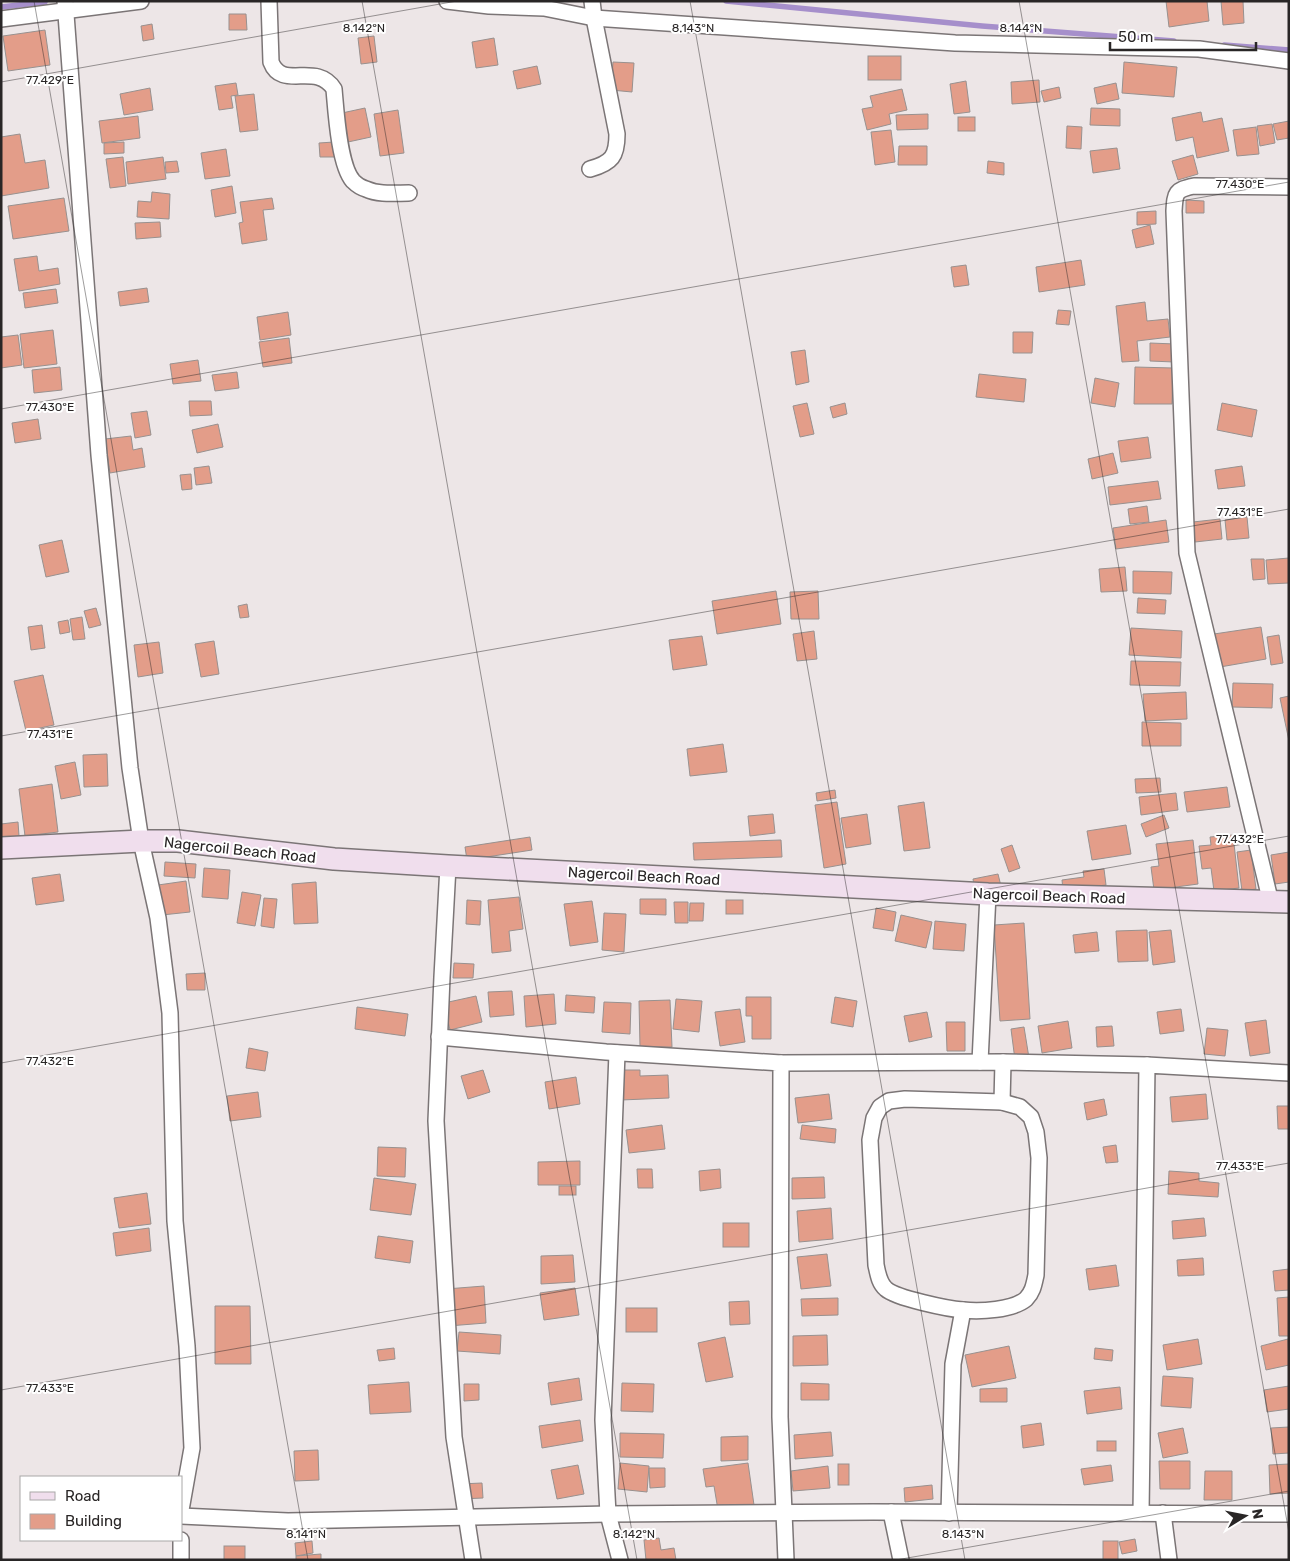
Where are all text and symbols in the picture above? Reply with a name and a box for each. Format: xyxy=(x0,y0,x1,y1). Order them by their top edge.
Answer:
scale bar xyxy=(1110,20,1256,52)
text: 8.142°N xyxy=(343,21,385,35)
text: 8.143°N xyxy=(672,21,714,35)
text: 8.144°N xyxy=(1000,21,1042,35)
text: 50 m xyxy=(1118,28,1153,46)
text: 77.429°E xyxy=(26,73,74,87)
text: 77.430°E xyxy=(1216,177,1264,191)
text: 77.430°E xyxy=(26,400,74,414)
text: 77.431°E xyxy=(1217,505,1263,519)
text: 77.431°E xyxy=(27,727,73,741)
text: 77.432°E xyxy=(1216,832,1264,846)
street label: Nagercoil Beach Road xyxy=(163,833,317,867)
street label: Nagercoil Beach Road xyxy=(567,863,721,889)
street label: Nagercoil Beach Road xyxy=(972,884,1126,908)
text: 77.432°E xyxy=(26,1054,74,1068)
text: 77.433°E xyxy=(1216,1159,1264,1173)
text: 77.433°E xyxy=(26,1381,74,1395)
legend xyxy=(20,1476,182,1541)
text: Road xyxy=(65,1487,101,1505)
north arrow xyxy=(1220,1491,1270,1541)
text: N xyxy=(1248,1507,1267,1520)
text: Building xyxy=(65,1512,122,1530)
text: 8.141°N xyxy=(286,1527,326,1541)
text: 8.142°N xyxy=(613,1527,655,1541)
text: 8.143°N xyxy=(942,1527,984,1541)

